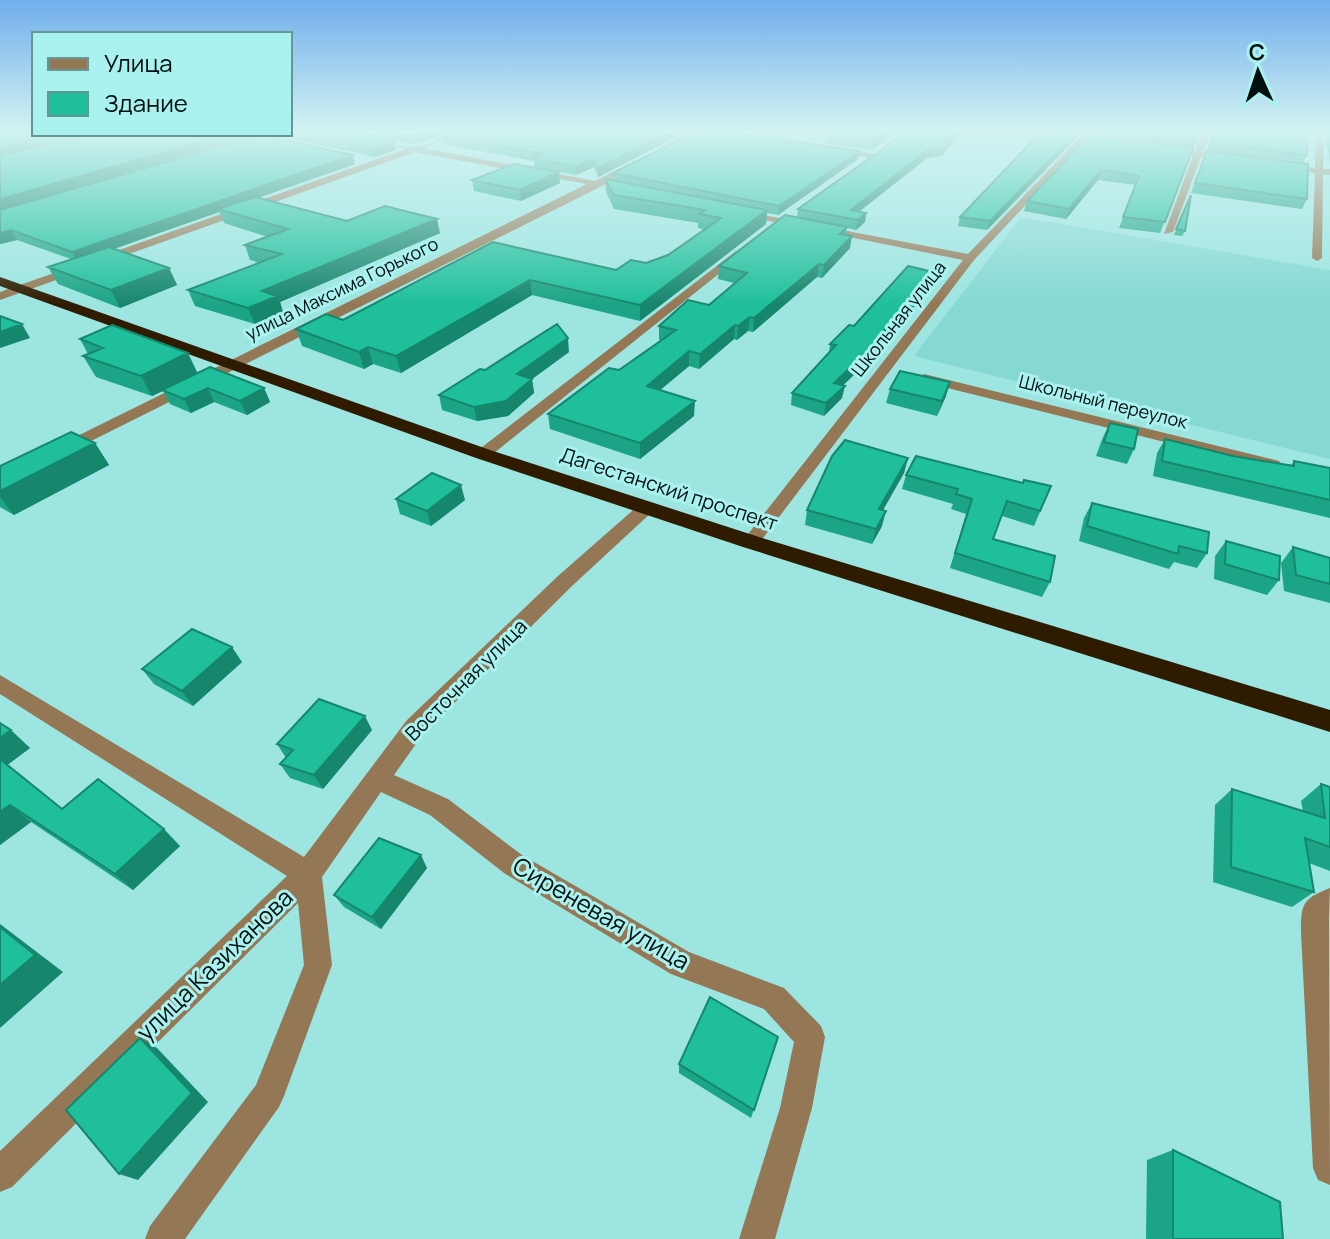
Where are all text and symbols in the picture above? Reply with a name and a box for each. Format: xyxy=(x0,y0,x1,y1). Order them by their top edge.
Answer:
legend xyxy=(32,32,292,136)
north arrow xyxy=(1218,32,1298,112)
text: С xyxy=(1248,37,1266,67)
text: Улица xyxy=(104,46,173,79)
text: Здание xyxy=(104,86,188,119)
street label: улица Максима Горького xyxy=(241,231,442,345)
street label: Школьная улица xyxy=(846,256,951,381)
street label: Школьный переулок xyxy=(1017,368,1191,434)
street label: Дагестанский проспект xyxy=(557,441,781,536)
street label: Восточная улица xyxy=(399,613,532,746)
street label: Сиреневая улица xyxy=(507,849,696,977)
street label: улица Казиханова xyxy=(128,880,300,1047)

